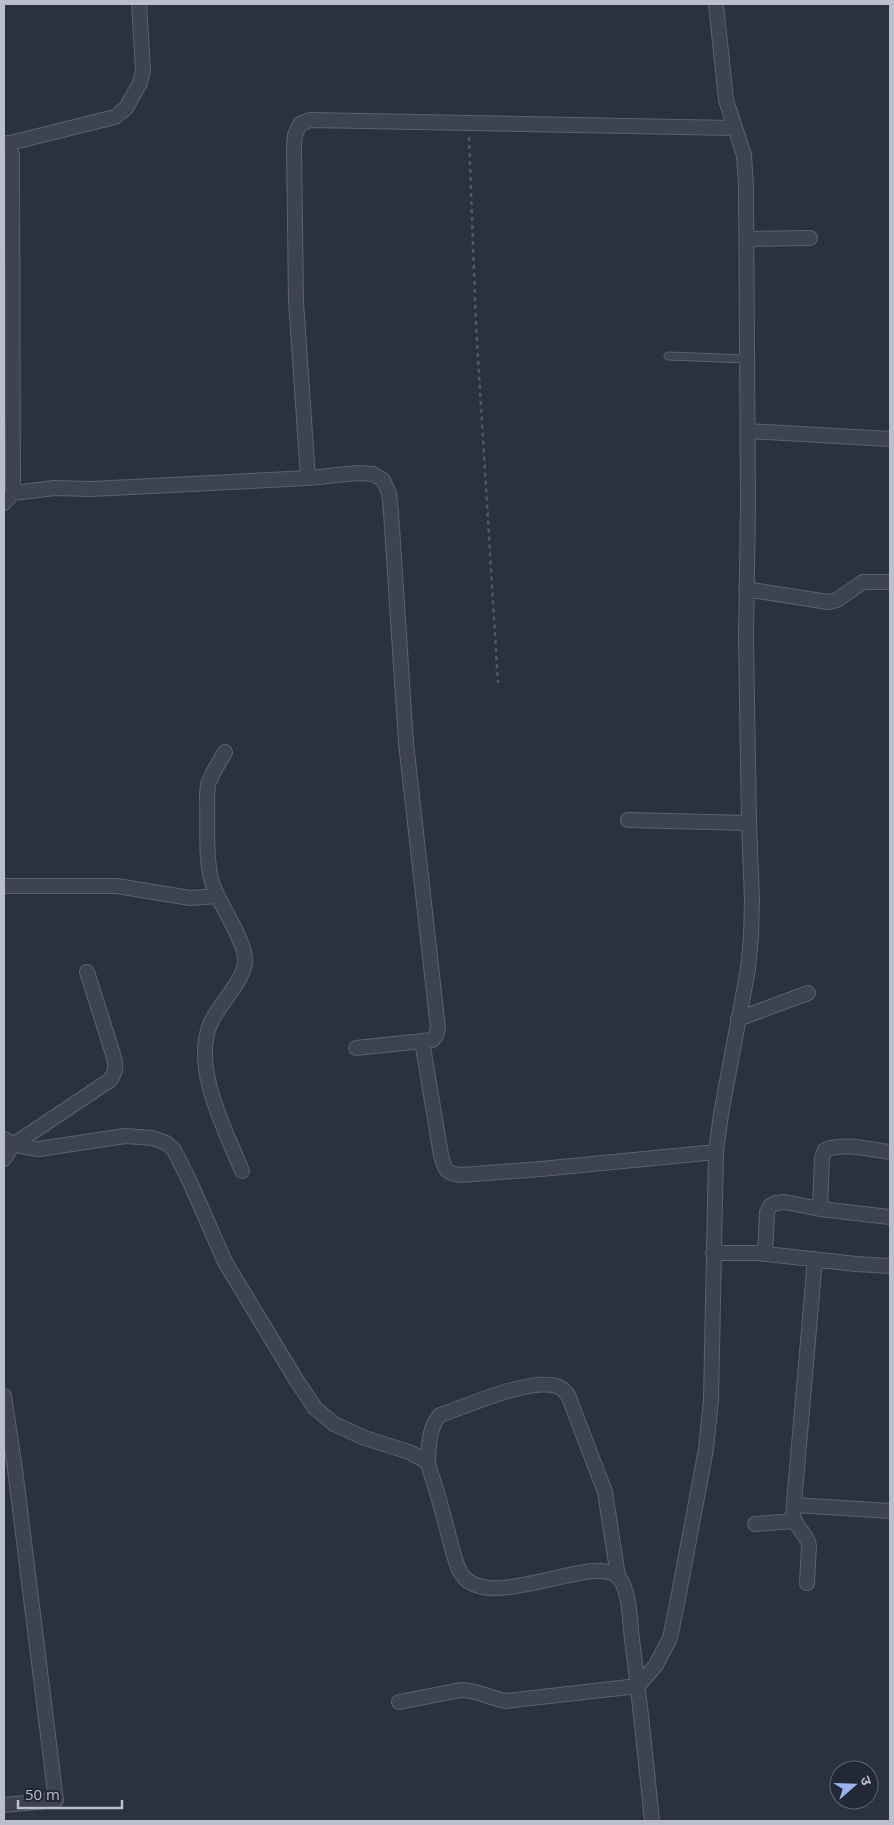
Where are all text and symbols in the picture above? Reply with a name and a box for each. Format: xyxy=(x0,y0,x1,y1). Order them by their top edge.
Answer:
north arrow xyxy=(829,1760,879,1810)
text: उ xyxy=(856,1773,877,1788)
scale bar xyxy=(18,1778,121,1810)
text: 50 m xyxy=(25,1784,60,1804)

